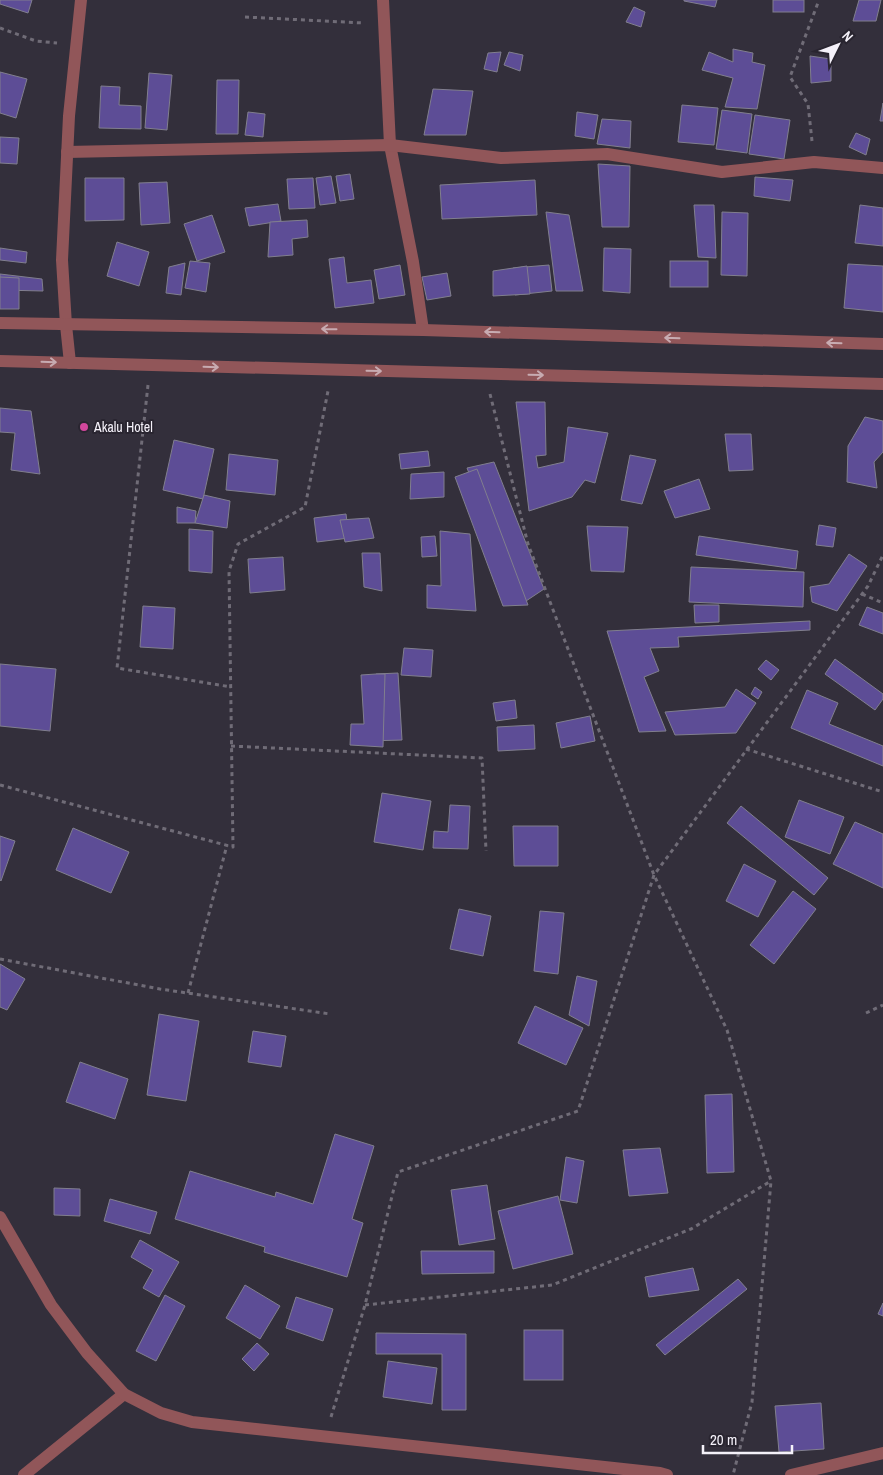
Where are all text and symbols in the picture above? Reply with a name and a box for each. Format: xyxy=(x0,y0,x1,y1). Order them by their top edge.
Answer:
north arrow xyxy=(813,20,863,70)
text: N xyxy=(838,27,857,45)
one-way arrow xyxy=(322,324,338,334)
one-way arrow xyxy=(484,328,500,337)
one-way arrow xyxy=(664,333,680,342)
one-way arrow xyxy=(827,338,843,347)
one-way arrow xyxy=(40,358,56,367)
one-way arrow xyxy=(202,362,219,372)
one-way arrow xyxy=(365,366,381,376)
one-way arrow xyxy=(528,370,544,380)
place label: Akalu Hotel xyxy=(93,418,153,436)
marker: Akalu Hotel xyxy=(78,421,90,433)
scale bar xyxy=(703,1422,792,1454)
text: 20 m xyxy=(710,1429,737,1450)

